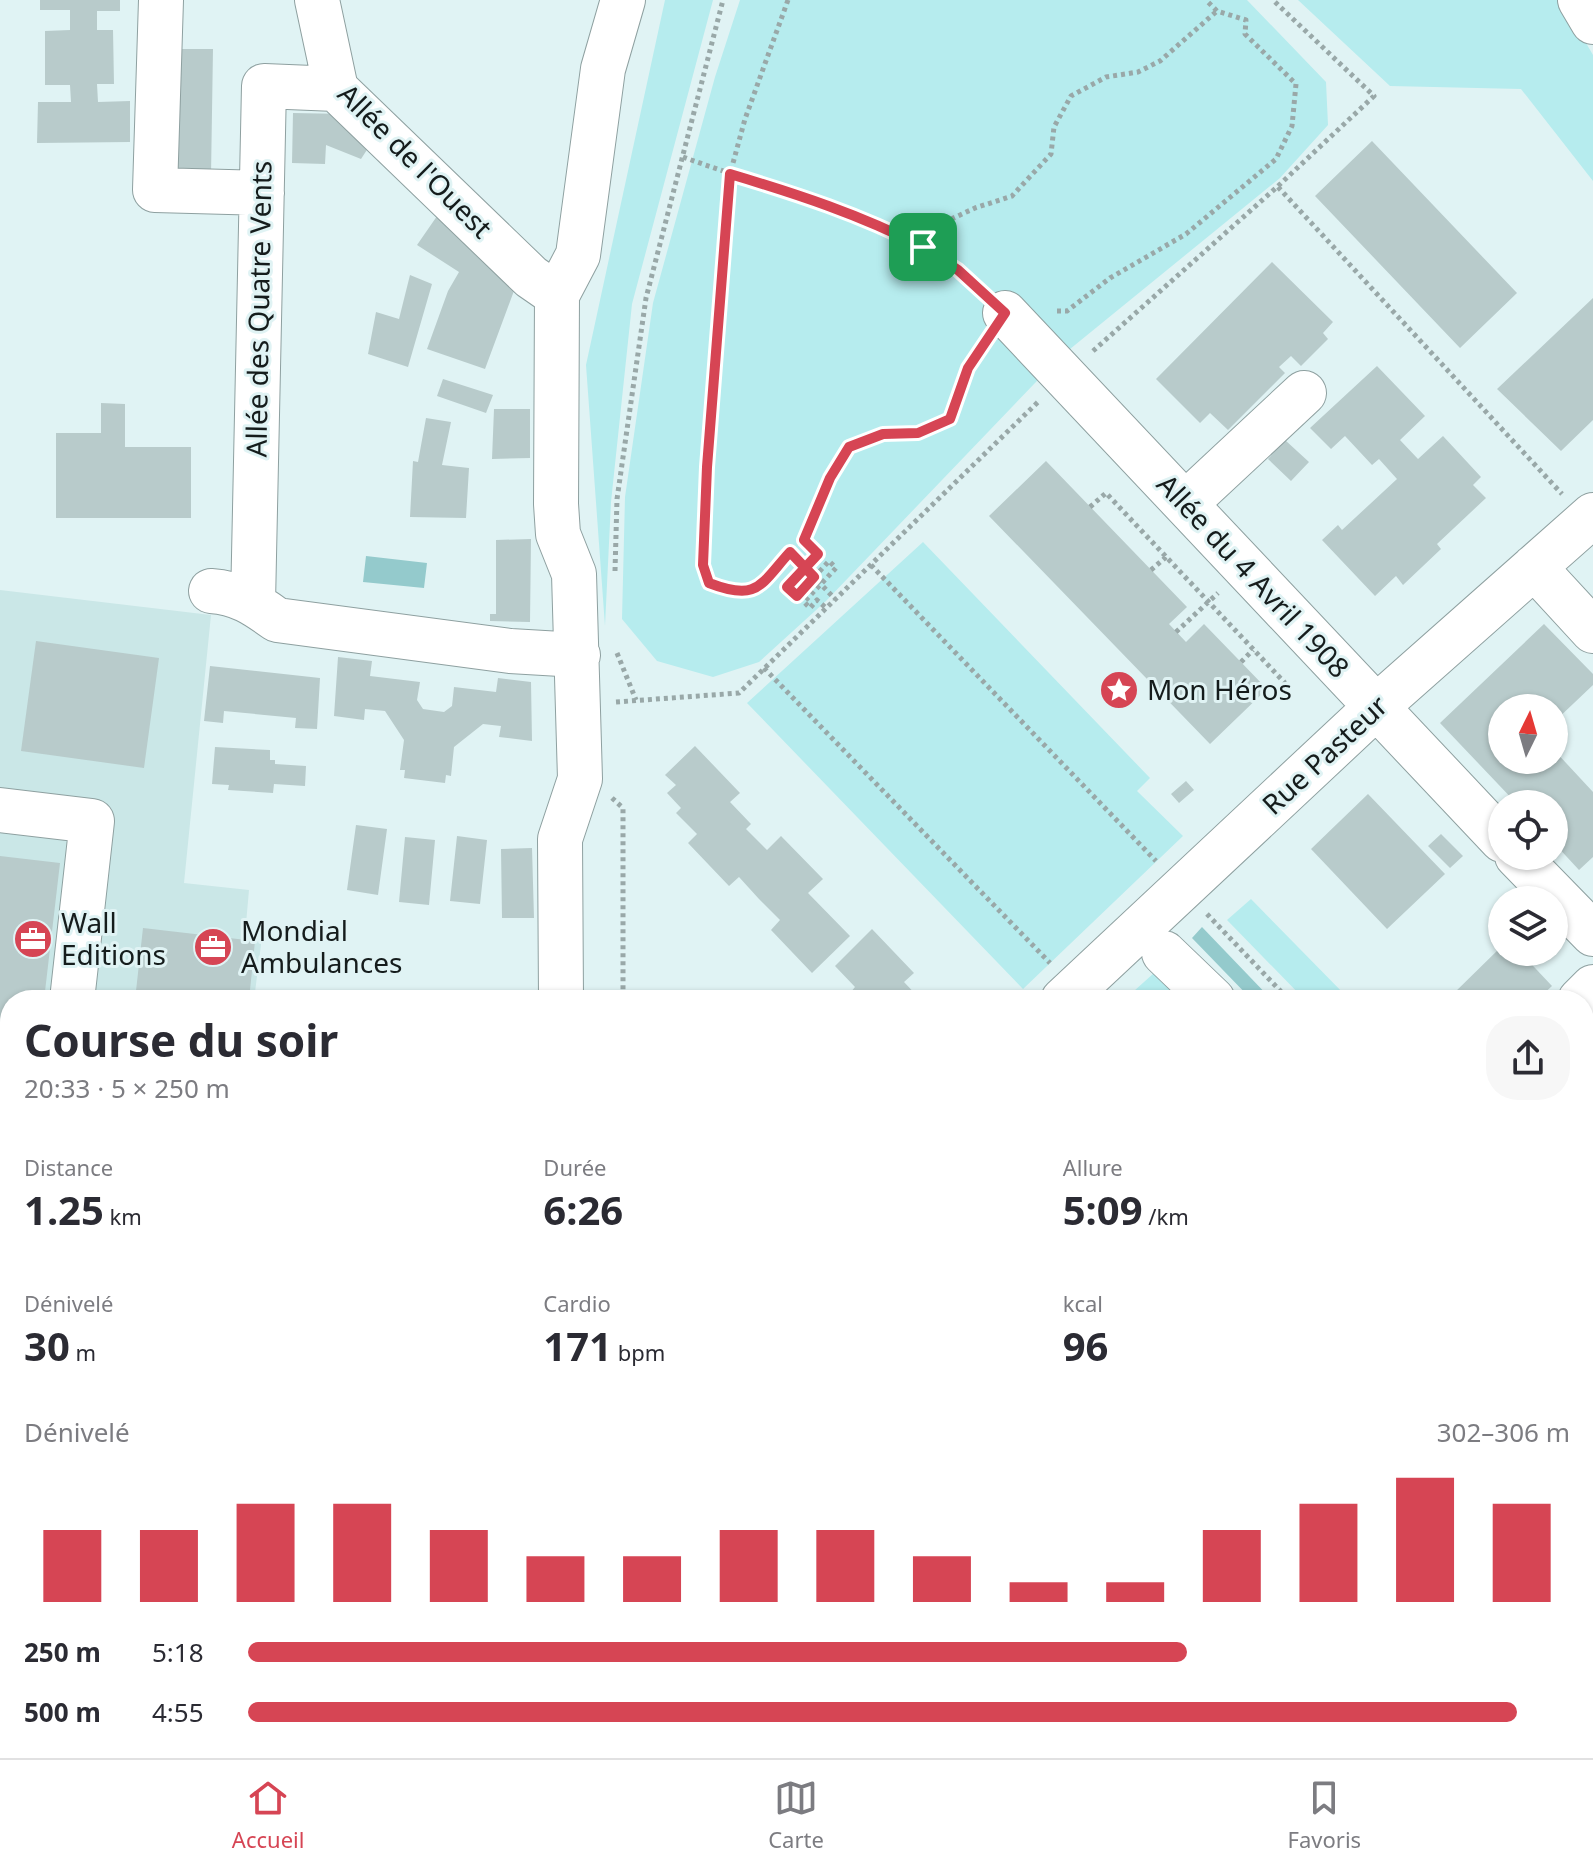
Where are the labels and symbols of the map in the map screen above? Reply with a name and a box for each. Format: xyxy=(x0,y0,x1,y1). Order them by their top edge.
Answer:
street label: Allée de l'Ouest xyxy=(330,75,501,246)
street label: Allée des Quatre Vents xyxy=(236,160,280,458)
pin xyxy=(889,213,957,281)
street label: Allée du 4 Avril 1908 xyxy=(1149,465,1358,685)
place icon: Mon Héros xyxy=(1098,669,1140,711)
place label: Mon Héros xyxy=(1147,670,1292,708)
street label: Rue Pasteur xyxy=(1253,686,1396,822)
north arrow xyxy=(1488,694,1568,774)
place label: Wall Editions xyxy=(61,903,166,973)
place label: Mondial Ambulances xyxy=(241,911,402,981)
office icon: Wall Editions xyxy=(12,918,54,960)
office icon: Mondial Ambulances xyxy=(192,926,234,968)

